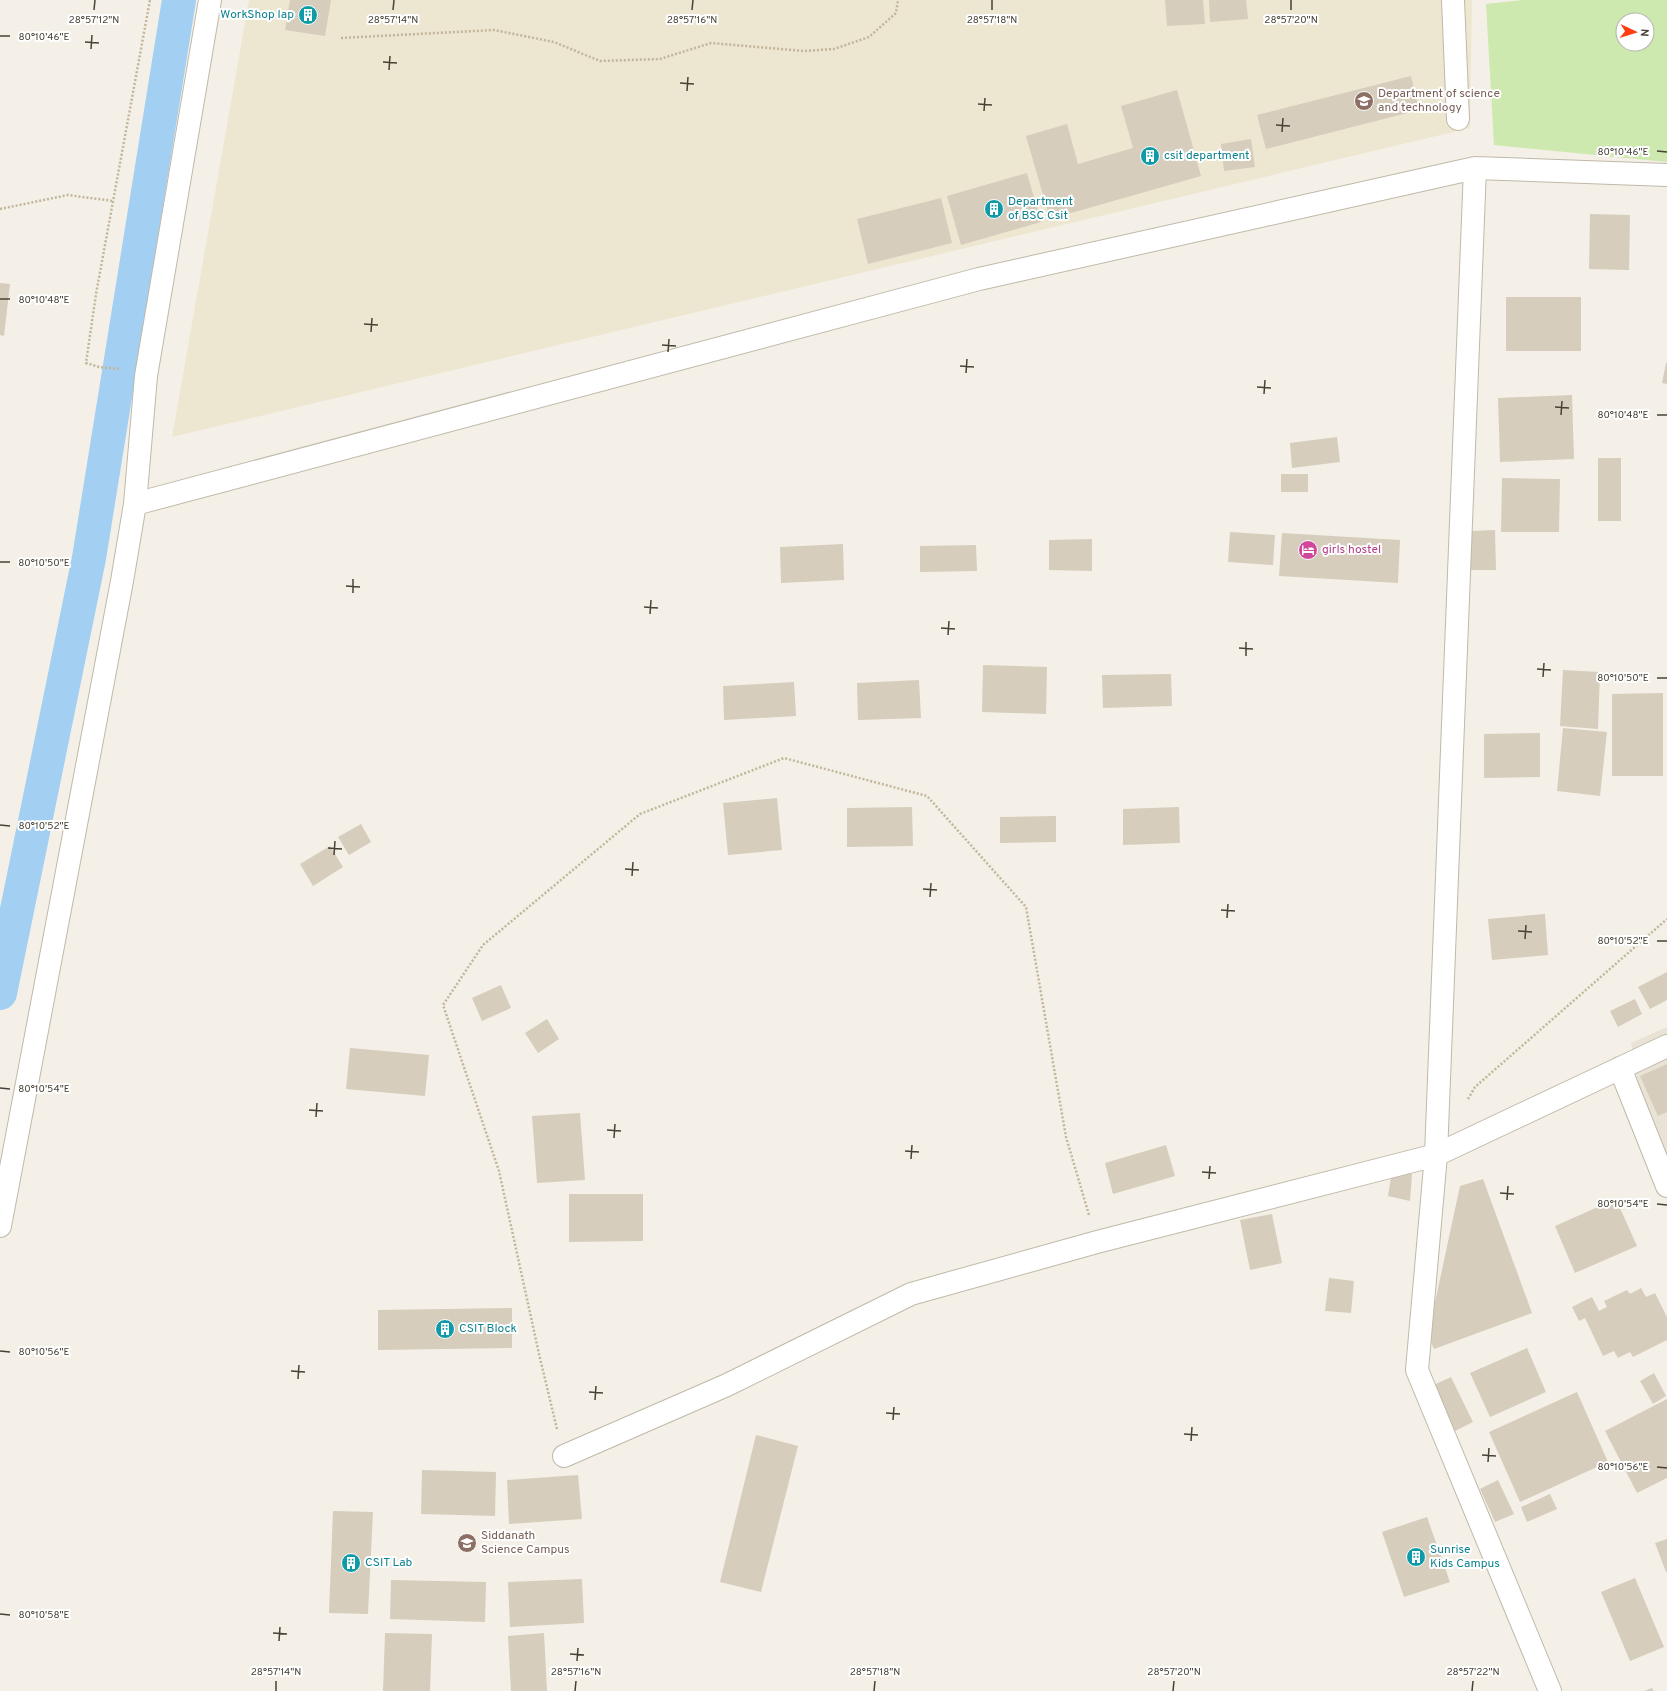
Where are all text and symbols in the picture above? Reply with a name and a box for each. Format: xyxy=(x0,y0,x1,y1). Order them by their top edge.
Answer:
building icon: WorkShop lap xyxy=(297,4,319,26)
place label: WorkShop lap xyxy=(220,7,294,23)
north arrow xyxy=(1615,12,1655,52)
text: 28°57'12"N xyxy=(69,14,119,27)
text: 28°57'14"N xyxy=(368,14,418,27)
text: 28°57'16"N xyxy=(667,14,717,27)
text: 28°57'18"N xyxy=(967,14,1017,27)
text: 28°57'20"N xyxy=(1264,14,1318,27)
text: N xyxy=(1637,28,1651,37)
text: 80°10'46"E xyxy=(18,31,70,44)
place label: Department of science and technology xyxy=(1378,86,1500,116)
school or university icon: Department of science and technology xyxy=(1353,90,1375,112)
building icon: csit department xyxy=(1139,145,1161,167)
text: 80°10'46"E xyxy=(1597,146,1649,159)
place label: csit department xyxy=(1164,148,1250,164)
place label: Department of BSC Csit xyxy=(1008,194,1073,224)
building icon: Department of BSC Csit xyxy=(983,198,1005,220)
text: 80°10'48"E xyxy=(18,294,70,307)
text: 80°10'48"E xyxy=(1597,409,1649,422)
hotel icon: girls hostel xyxy=(1297,539,1319,561)
place label: girls hostel xyxy=(1322,542,1381,558)
text: 80°10'50"E xyxy=(18,557,70,570)
text: 80°10'50"E xyxy=(1597,672,1649,685)
text: 80°10'52"E xyxy=(18,820,70,833)
text: 80°10'52"E xyxy=(1597,935,1649,948)
text: 80°10'54"E xyxy=(18,1083,70,1096)
text: 80°10'54"E xyxy=(1597,1198,1649,1211)
building icon: CSIT Block xyxy=(434,1318,456,1340)
place label: CSIT Block xyxy=(459,1321,517,1337)
text: 80°10'56"E xyxy=(18,1346,70,1359)
text: 80°10'56"E xyxy=(1597,1461,1649,1474)
place label: Siddanath Science Campus xyxy=(481,1528,570,1558)
school or university icon: Siddanath Science Campus xyxy=(456,1532,478,1554)
place label: Sunrise Kids Campus xyxy=(1430,1542,1500,1572)
building icon: Sunrise Kids Campus xyxy=(1405,1546,1427,1568)
building icon: CSIT Lab xyxy=(340,1552,362,1574)
place label: CSIT Lab xyxy=(365,1555,413,1571)
text: 80°10'58"E xyxy=(18,1609,70,1622)
text: 28°57'14"N xyxy=(251,1666,301,1679)
text: 28°57'16"N xyxy=(551,1666,601,1679)
text: 28°57'18"N xyxy=(850,1666,900,1679)
text: 28°57'20"N xyxy=(1147,1666,1201,1679)
text: 28°57'22"N xyxy=(1446,1666,1500,1679)

